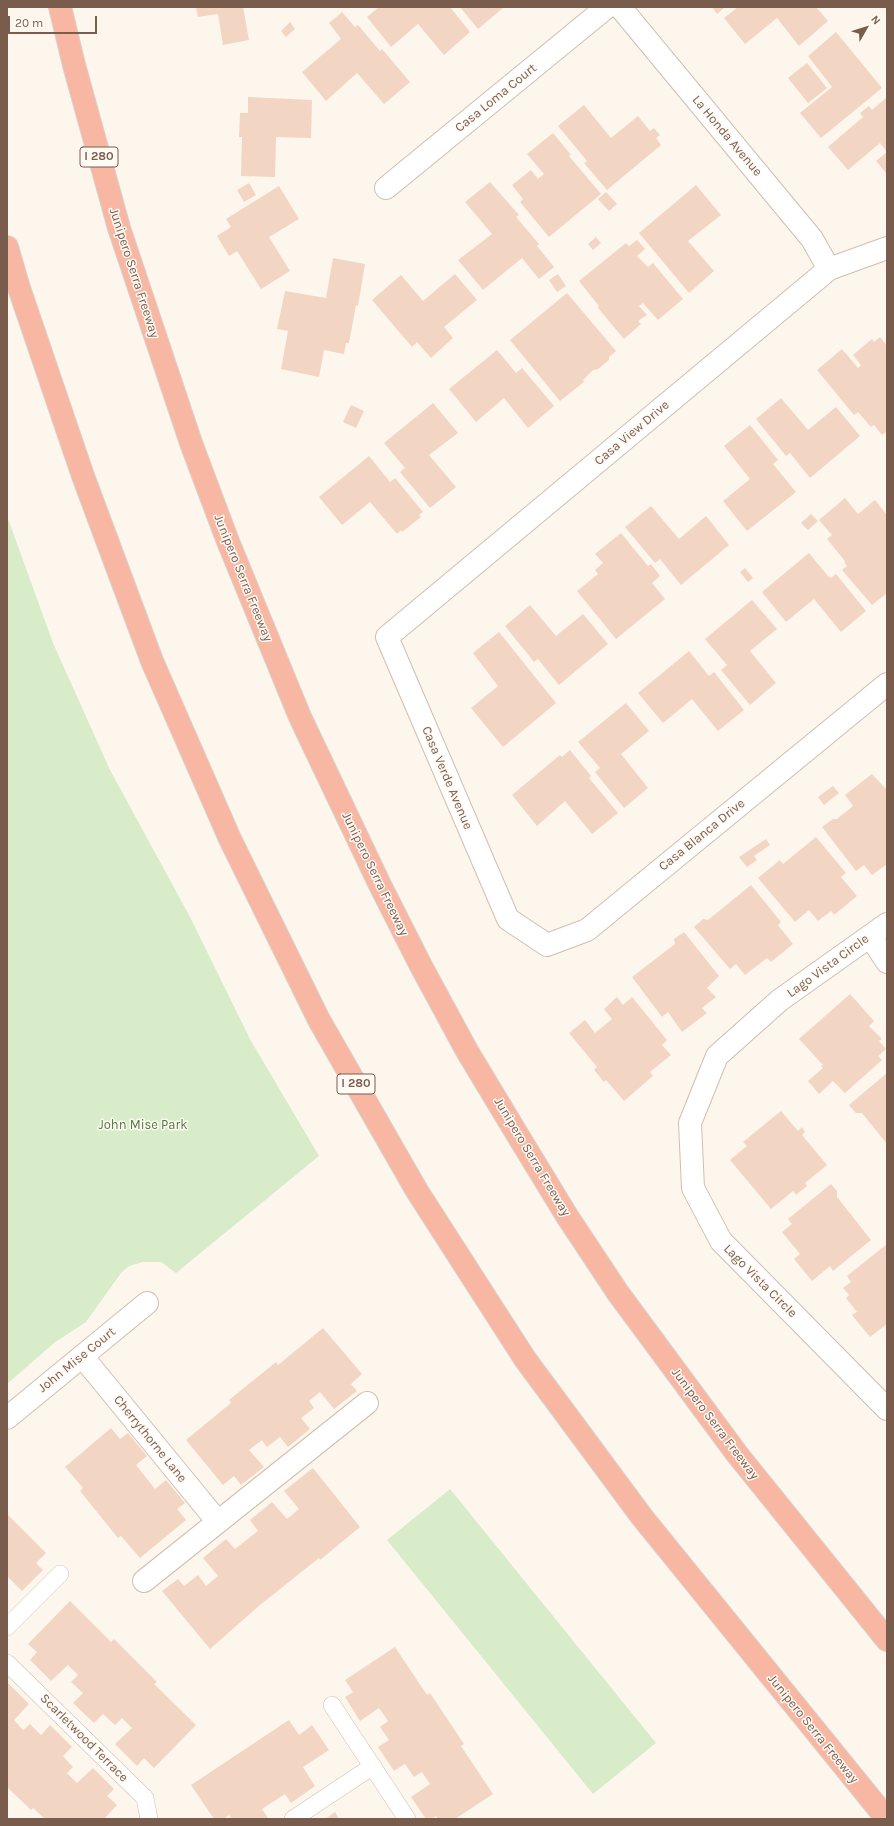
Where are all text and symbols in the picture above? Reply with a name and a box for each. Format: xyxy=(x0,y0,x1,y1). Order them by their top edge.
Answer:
scale bar xyxy=(10,8,99,34)
north arrow xyxy=(846,8,886,48)
text: N xyxy=(868,13,883,27)
text: 20 m xyxy=(15,16,43,30)
street label: Casa Loma Court xyxy=(452,60,540,136)
street label: La Honda Avenue xyxy=(689,92,765,180)
road number: I 280 xyxy=(80,147,118,167)
street label: Junipero Serra Freeway xyxy=(106,206,162,340)
street label: Casa View Drive xyxy=(591,397,673,469)
street label: Junipero Serra Freeway xyxy=(210,512,276,644)
street label: Casa Verde Avenue xyxy=(418,724,476,832)
street label: Casa Blanca Drive xyxy=(656,796,748,874)
street label: Junipero Serra Freeway xyxy=(338,810,412,938)
street label: Lago Vista Circle xyxy=(784,931,872,1001)
road number: I 280 xyxy=(337,1074,375,1094)
street label: Junipero Serra Freeway xyxy=(490,1095,574,1219)
park label: John Mise Park xyxy=(99,1117,187,1133)
street label: Lago Vista Circle xyxy=(720,1241,800,1321)
street label: John Mise Court xyxy=(35,1324,119,1396)
street label: Junipero Serra Freeway xyxy=(668,1365,762,1483)
street label: Cherrythorne Lane xyxy=(110,1392,190,1486)
street label: Junipero Serra Freeway xyxy=(764,1671,862,1787)
street label: Scarletwood Terrace xyxy=(37,1691,131,1785)

